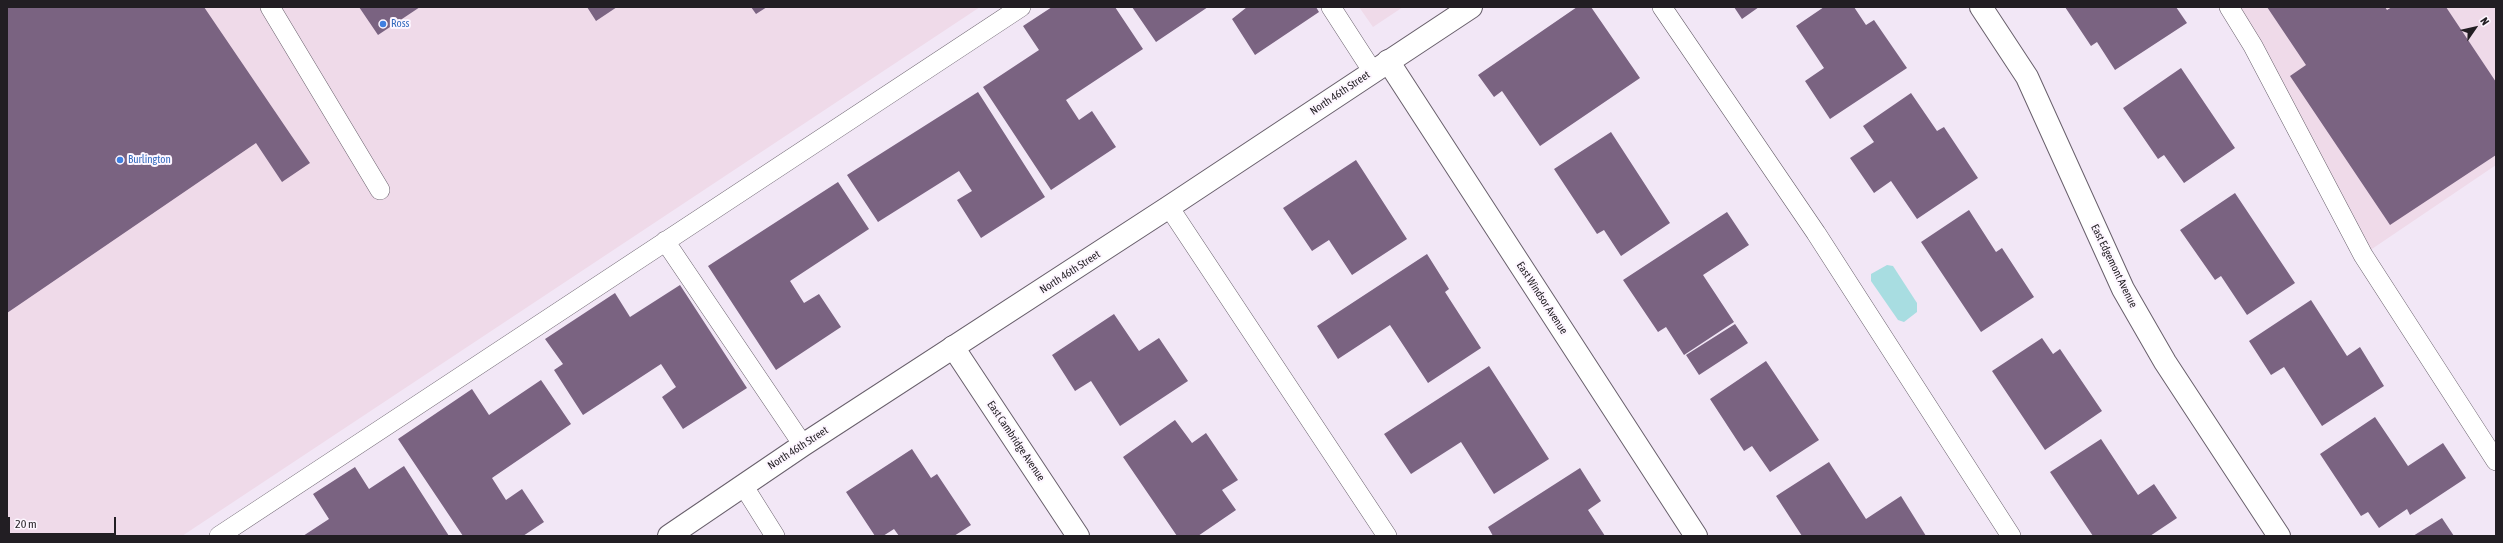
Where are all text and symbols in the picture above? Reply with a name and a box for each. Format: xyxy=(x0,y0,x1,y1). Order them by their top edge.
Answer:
north arrow xyxy=(2455,8,2495,48)
text: N xyxy=(2478,15,2492,27)
place label: Ross xyxy=(391,17,409,31)
marker: Ross xyxy=(378,19,388,29)
street label: North 46th Street xyxy=(1308,68,1372,118)
place label: Burlington xyxy=(128,153,171,167)
marker: Burlington xyxy=(115,155,125,165)
street label: East Edgemont Avenue xyxy=(2088,222,2140,310)
street label: North 46th Street xyxy=(1037,248,1103,296)
street label: East Windsor Avenue xyxy=(1514,259,1570,337)
street label: East Cambridge Avenue xyxy=(984,398,1048,484)
street label: North 46th Street xyxy=(765,424,831,472)
scale bar xyxy=(10,509,118,535)
text: 20 m xyxy=(15,517,37,531)

